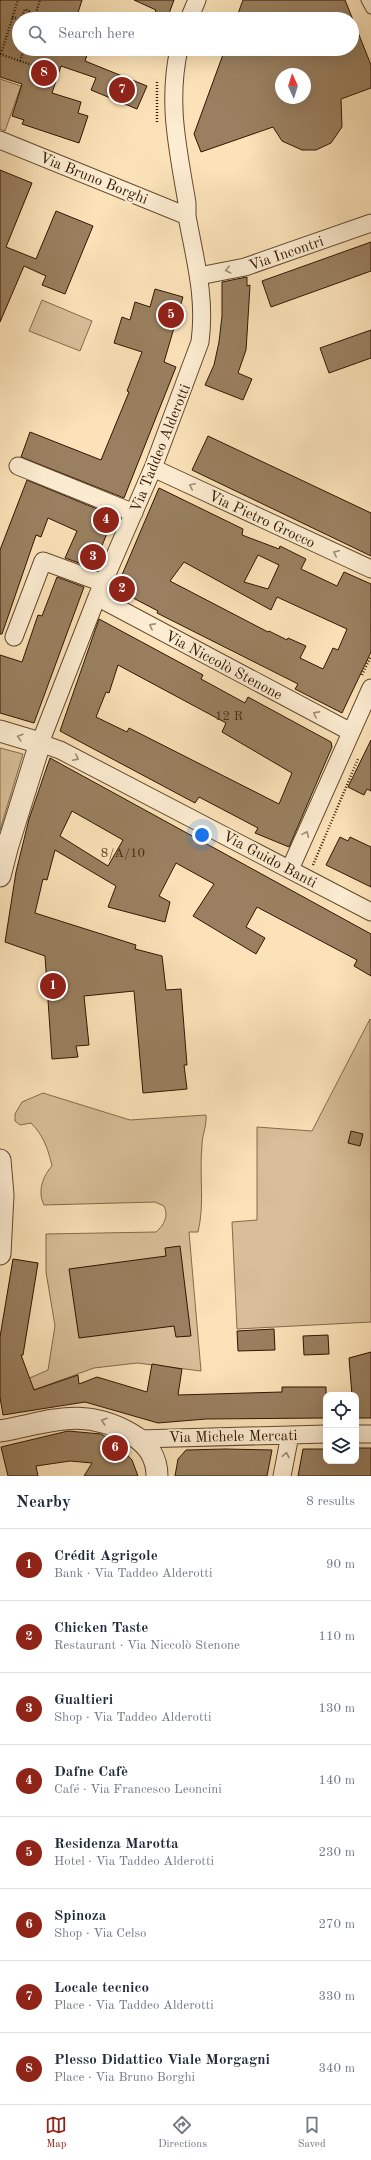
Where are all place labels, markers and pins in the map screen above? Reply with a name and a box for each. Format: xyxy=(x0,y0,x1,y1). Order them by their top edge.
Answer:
pin: 8 xyxy=(31,58,57,88)
pin: 7 xyxy=(109,75,135,105)
pin: 5 xyxy=(158,300,184,330)
pin: 4 xyxy=(93,505,119,535)
pin: 3 xyxy=(80,542,106,572)
pin: 2 xyxy=(109,574,135,604)
pin: 1 xyxy=(40,971,66,1001)
pin: 6 xyxy=(102,1433,128,1463)

